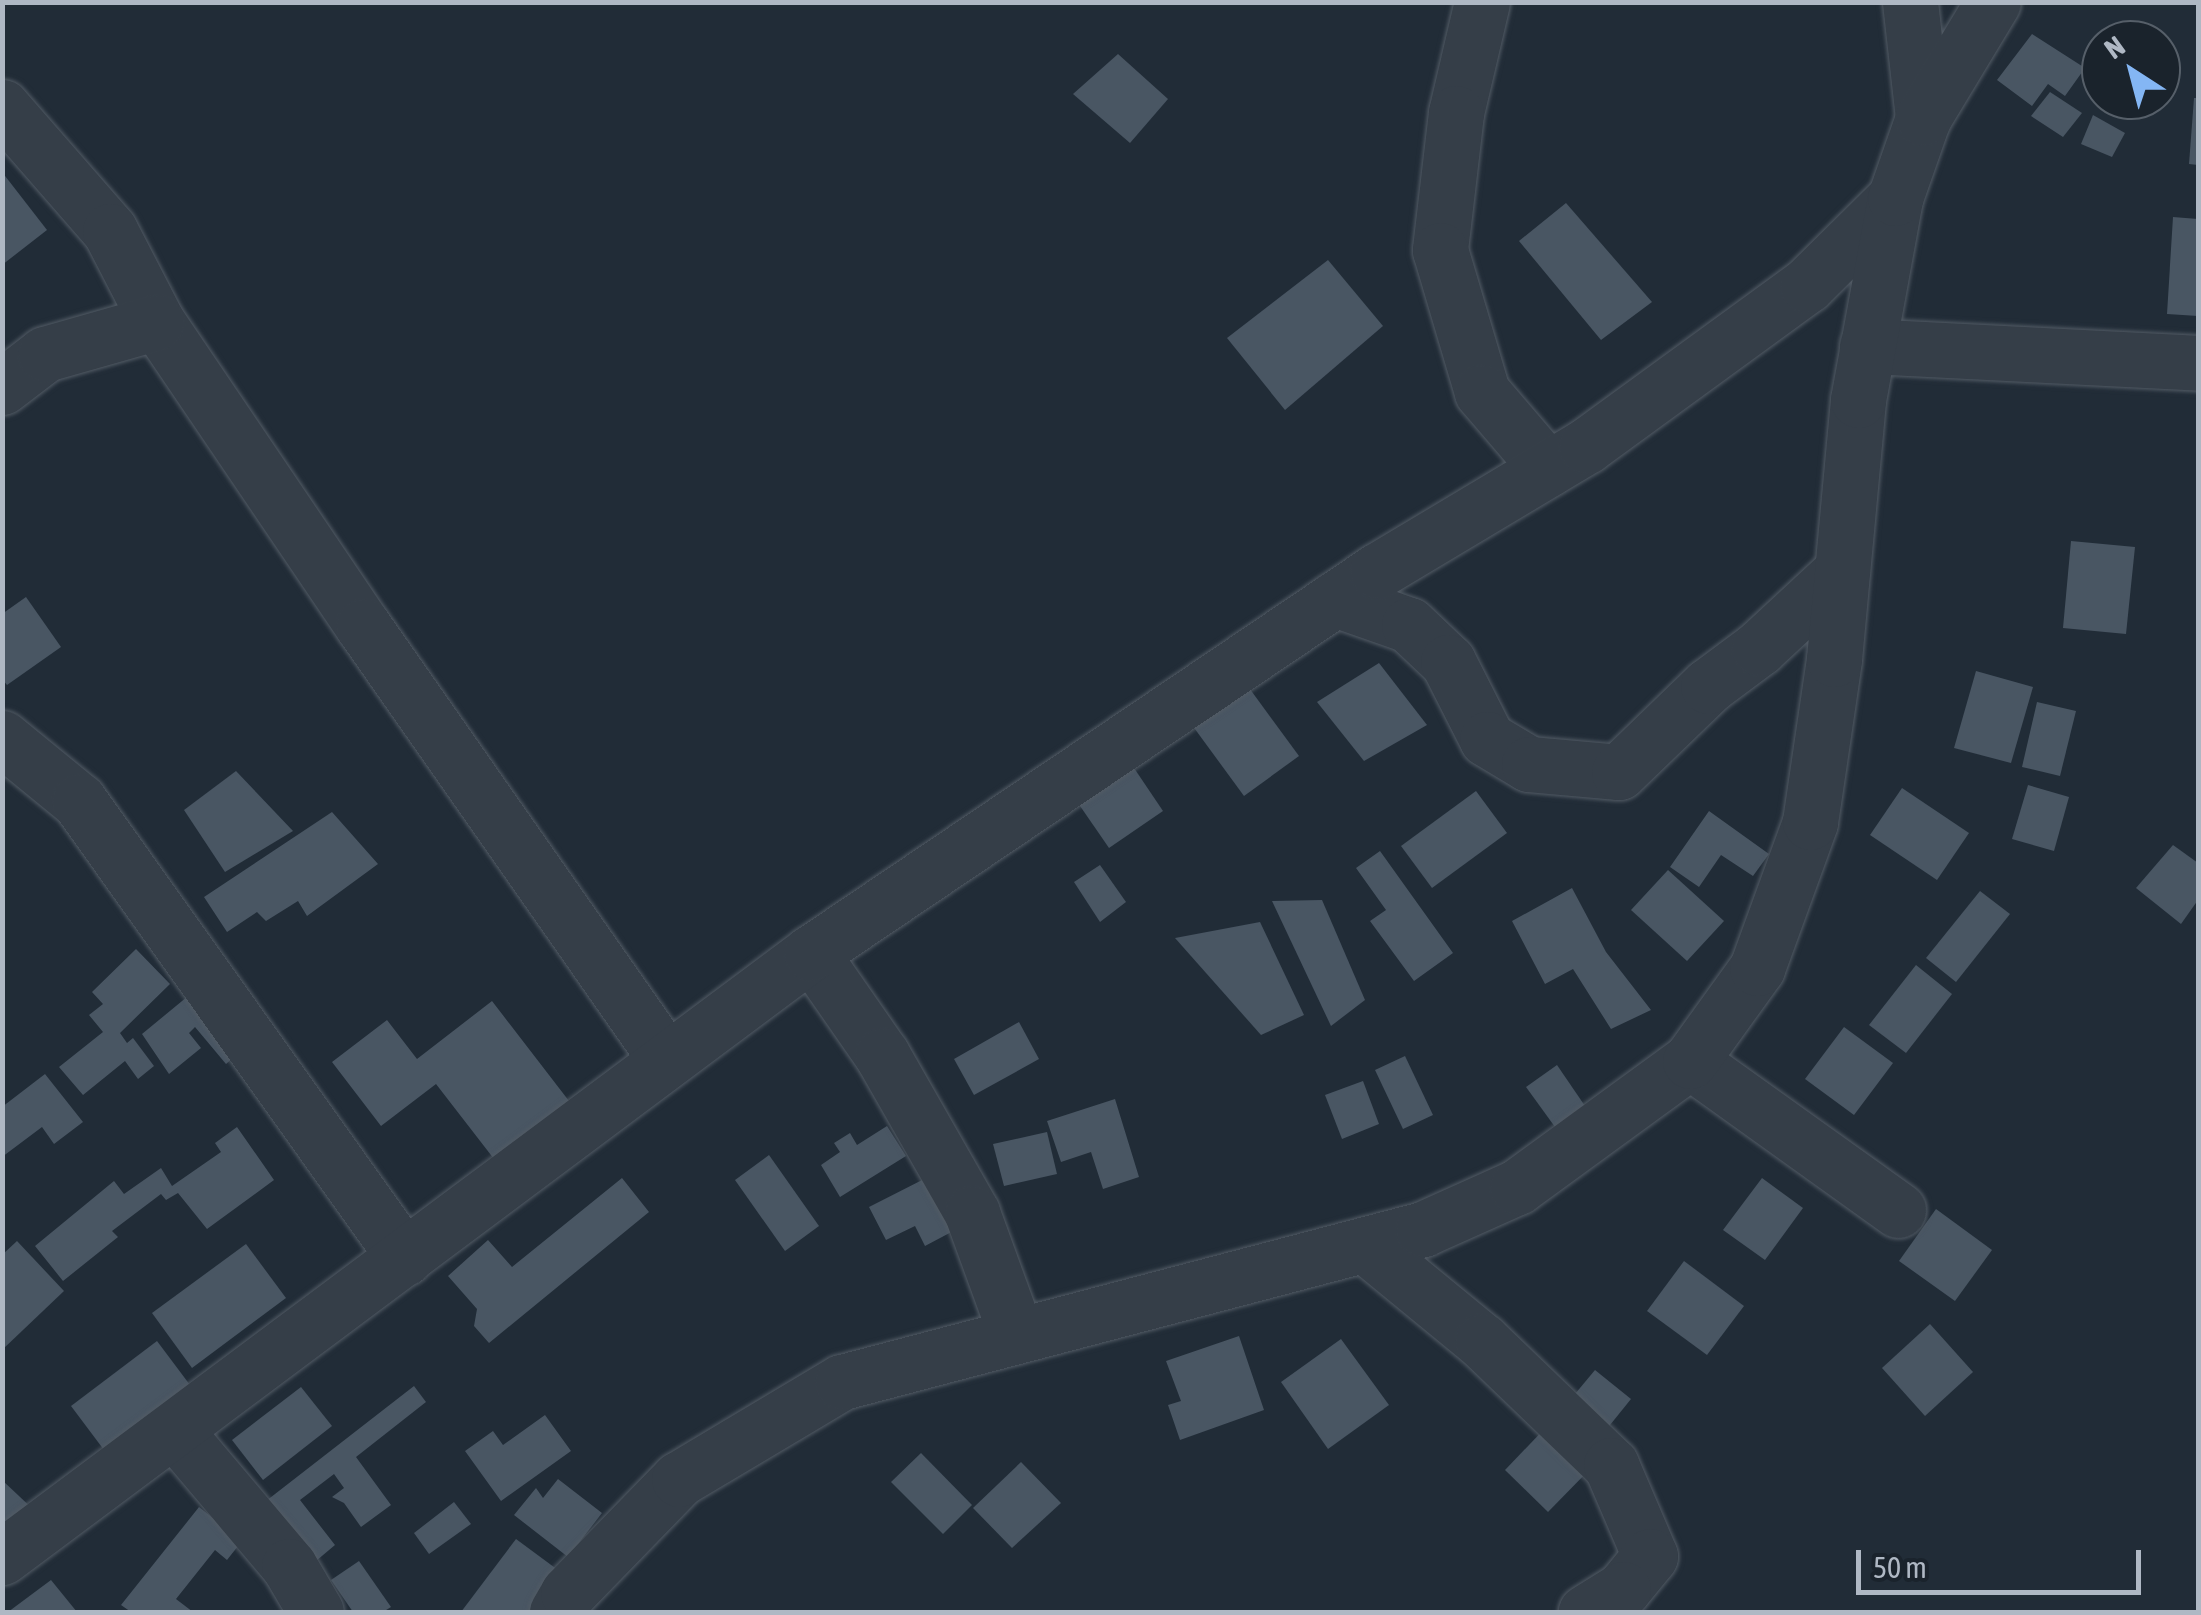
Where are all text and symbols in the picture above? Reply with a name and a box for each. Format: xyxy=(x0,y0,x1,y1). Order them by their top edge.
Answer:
north arrow xyxy=(2081,20,2181,120)
text: N xyxy=(2098,30,2131,65)
scale bar xyxy=(1861,1530,2146,1592)
text: 50 m xyxy=(1873,1550,1927,1584)

